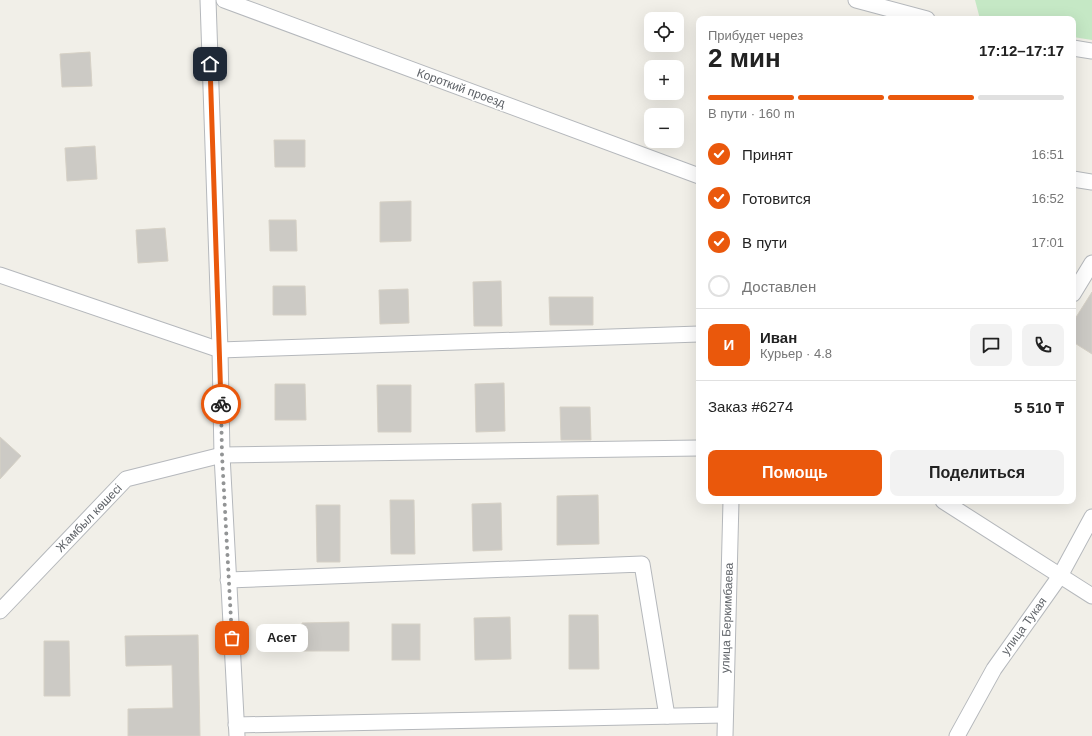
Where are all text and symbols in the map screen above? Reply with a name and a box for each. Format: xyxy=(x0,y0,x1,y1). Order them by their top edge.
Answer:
map controls xyxy=(644,12,684,148)
button: locate xyxy=(644,12,684,52)
text: Прибудет через xyxy=(708,28,803,43)
text: 17:12–17:17 xyxy=(979,42,1064,59)
text: 2 мин xyxy=(708,43,781,73)
pin xyxy=(193,47,227,81)
icon: home xyxy=(199,53,221,75)
button: + xyxy=(644,60,684,100)
street label: Короткий проезд xyxy=(415,66,507,110)
text: В пути · 160 m xyxy=(708,106,795,121)
button: − xyxy=(644,108,684,148)
icon: check xyxy=(708,143,730,165)
text: Принят xyxy=(742,146,793,163)
text: 16:51 xyxy=(1031,147,1064,162)
icon: check xyxy=(708,187,730,209)
text: Готовится xyxy=(742,190,811,207)
text: 16:52 xyxy=(1031,191,1064,206)
icon: check xyxy=(708,231,730,253)
text: В пути xyxy=(742,234,787,251)
text: 17:01 xyxy=(1031,235,1064,250)
text: Доставлен xyxy=(742,278,816,295)
button: chat xyxy=(970,324,1012,366)
button: phone xyxy=(1022,324,1064,366)
text: Иван xyxy=(760,329,797,346)
text: И xyxy=(724,336,734,353)
text: Курьер · 4.8 xyxy=(760,346,832,361)
courier xyxy=(201,384,241,424)
icon: bike xyxy=(210,393,232,415)
text: Заказ #6274 xyxy=(708,398,793,415)
text: 5 510 ₸ xyxy=(1014,399,1064,416)
button: Помощь xyxy=(708,450,882,496)
button: Поделиться xyxy=(890,450,1064,496)
street label: Жамбыл көшесі xyxy=(53,481,125,555)
street label: улица Беркимбаева xyxy=(718,562,736,673)
street label: улица Тукая xyxy=(998,595,1050,657)
pin xyxy=(215,621,249,655)
callout: Асет xyxy=(256,624,308,652)
icon: bag xyxy=(221,627,243,649)
text: Асет xyxy=(267,630,297,645)

